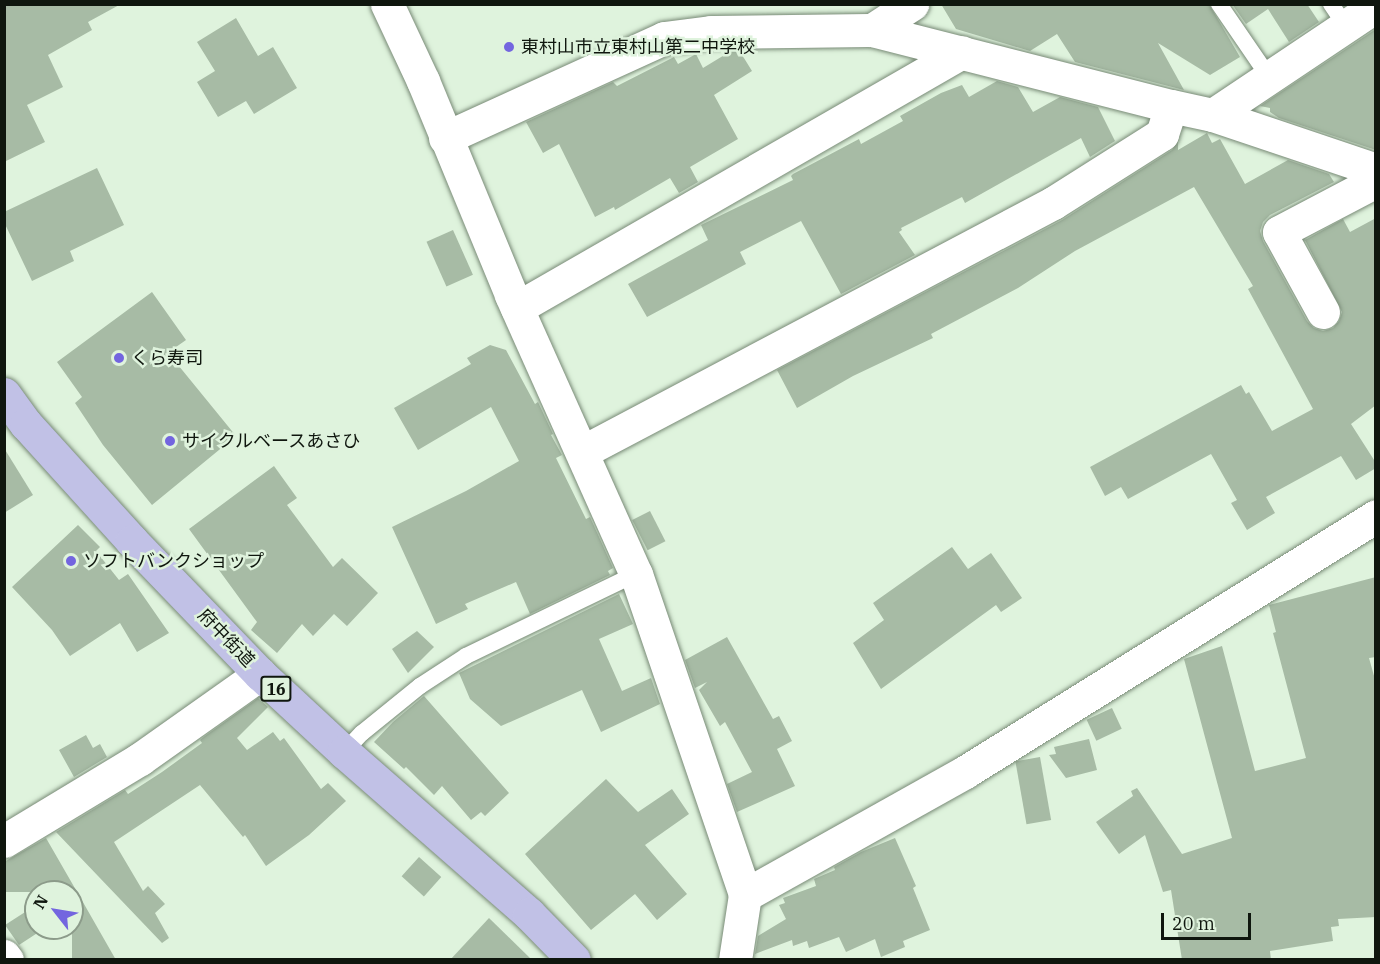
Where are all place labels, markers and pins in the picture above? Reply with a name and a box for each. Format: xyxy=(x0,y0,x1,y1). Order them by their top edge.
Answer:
place label: 東村山市立東村山第二中学校 xyxy=(521,36,755,58)
marker: 東村山市立東村山第二中学校 xyxy=(502,40,516,54)
place label: くら寿司 xyxy=(131,347,203,369)
marker: くら寿司 xyxy=(112,351,126,365)
place label: サイクルベースあさひ xyxy=(182,430,362,452)
marker: サイクルベースあさひ xyxy=(163,434,177,448)
place label: ソフトバンクショップ xyxy=(83,550,263,572)
marker: ソフトバンクショップ xyxy=(64,554,78,568)

